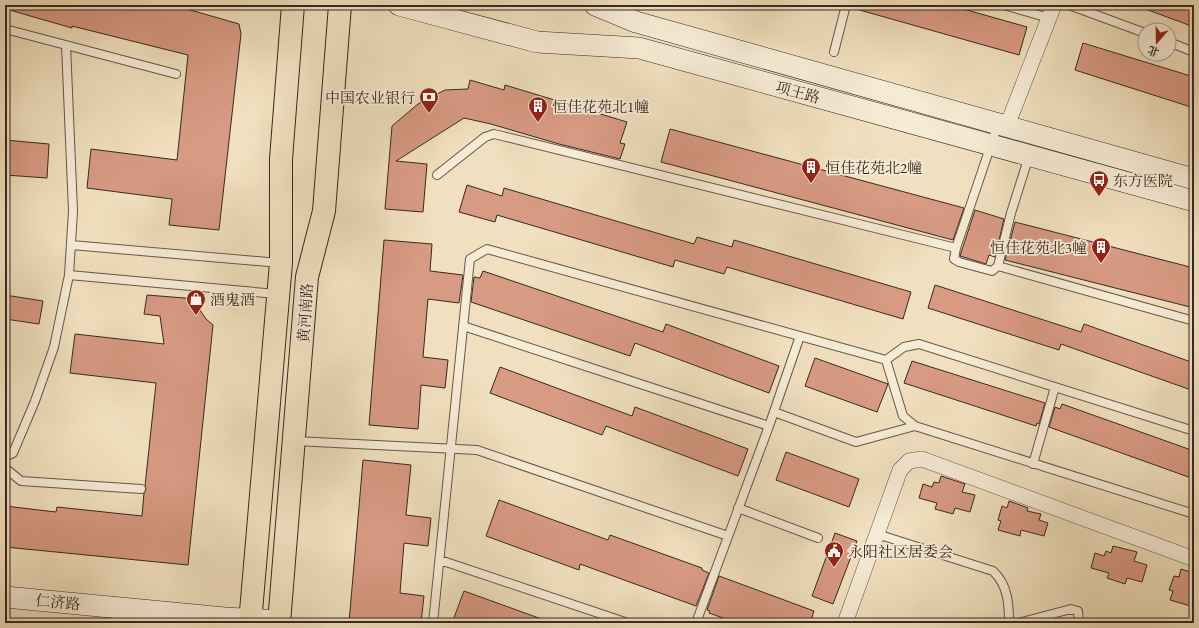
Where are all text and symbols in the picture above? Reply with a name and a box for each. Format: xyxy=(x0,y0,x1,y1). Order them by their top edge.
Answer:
north arrow xyxy=(1137,22,1177,62)
text: 北 xyxy=(1146,43,1161,60)
street label: 项王路 xyxy=(774,77,822,107)
bank icon: 中国农业银行 xyxy=(418,86,440,114)
place label: 中国农业银行 xyxy=(325,88,415,107)
building icon: 恒佳花苑北1幢 xyxy=(527,95,549,123)
place label: 恒佳花苑北1幢 xyxy=(552,97,649,116)
building icon: 恒佳花苑北2幢 xyxy=(800,156,822,184)
place label: 恒佳花苑北2幢 xyxy=(825,158,922,177)
bus stop icon: 东方医院 xyxy=(1088,169,1110,197)
place label: 东方医院 xyxy=(1113,171,1173,190)
building icon: 恒佳花苑北3幢 xyxy=(1090,236,1112,264)
place label: 恒佳花苑北3幢 xyxy=(990,238,1087,257)
street label: 黄河南路 xyxy=(293,282,317,344)
shop icon: 酒鬼酒 xyxy=(185,288,207,316)
place label: 酒鬼酒 xyxy=(210,290,255,309)
public building icon: 永阳社区居委会 xyxy=(823,540,845,568)
place label: 永阳社区居委会 xyxy=(848,542,953,561)
street label: 仁济路 xyxy=(35,591,81,613)

